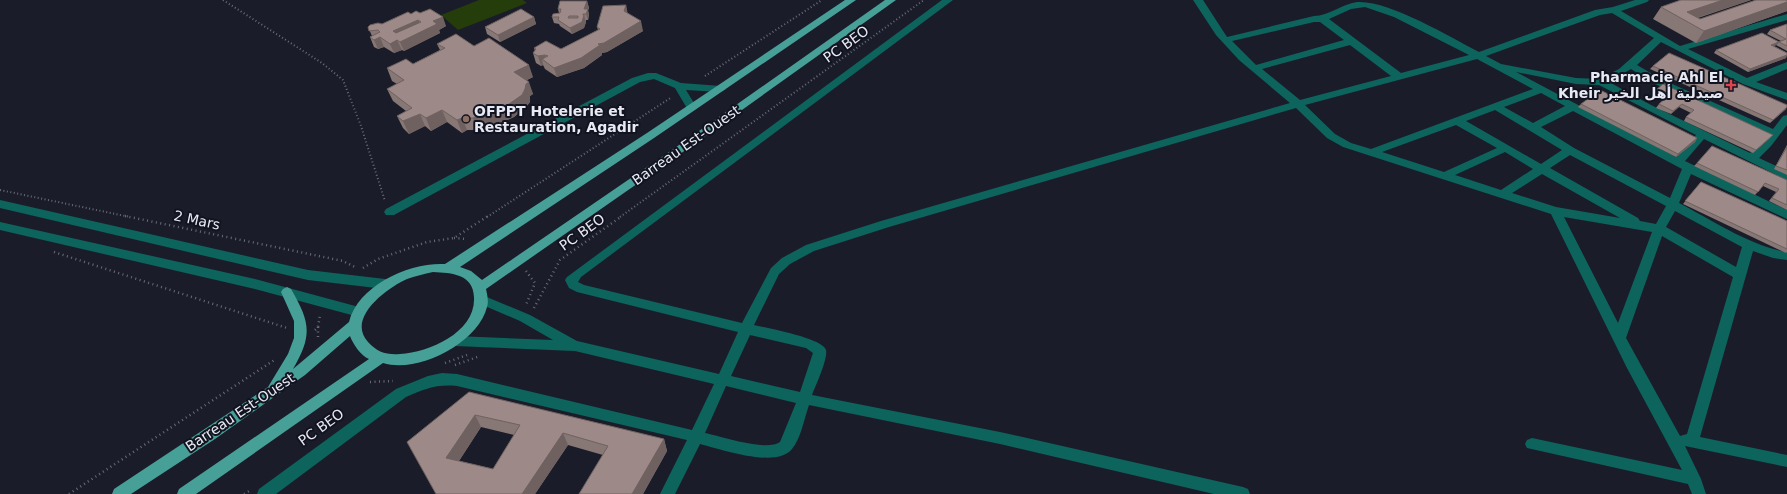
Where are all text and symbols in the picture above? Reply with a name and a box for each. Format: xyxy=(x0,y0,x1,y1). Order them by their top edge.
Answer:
street label: PC BEO xyxy=(820,22,872,66)
place label: Pharmacie Ahl El Kheir صيدلية أهل الخير xyxy=(1558,69,1723,102)
marker: Pharmacie Ahl El Kheir صيدلية أهل الخير xyxy=(1726,80,1736,90)
street label: Barreau Est-Ouest xyxy=(629,101,743,188)
place label: OFPPT Hotelerie et Restauration, Agadir xyxy=(474,103,638,135)
marker: OFPPT Hotelerie et Restauration, Agadir xyxy=(461,114,471,124)
street label: 2 Mars xyxy=(172,207,222,233)
street label: PC BEO xyxy=(556,210,608,254)
street label: Barreau Est-Ouest xyxy=(182,369,298,454)
street label: PC BEO xyxy=(295,405,347,449)

